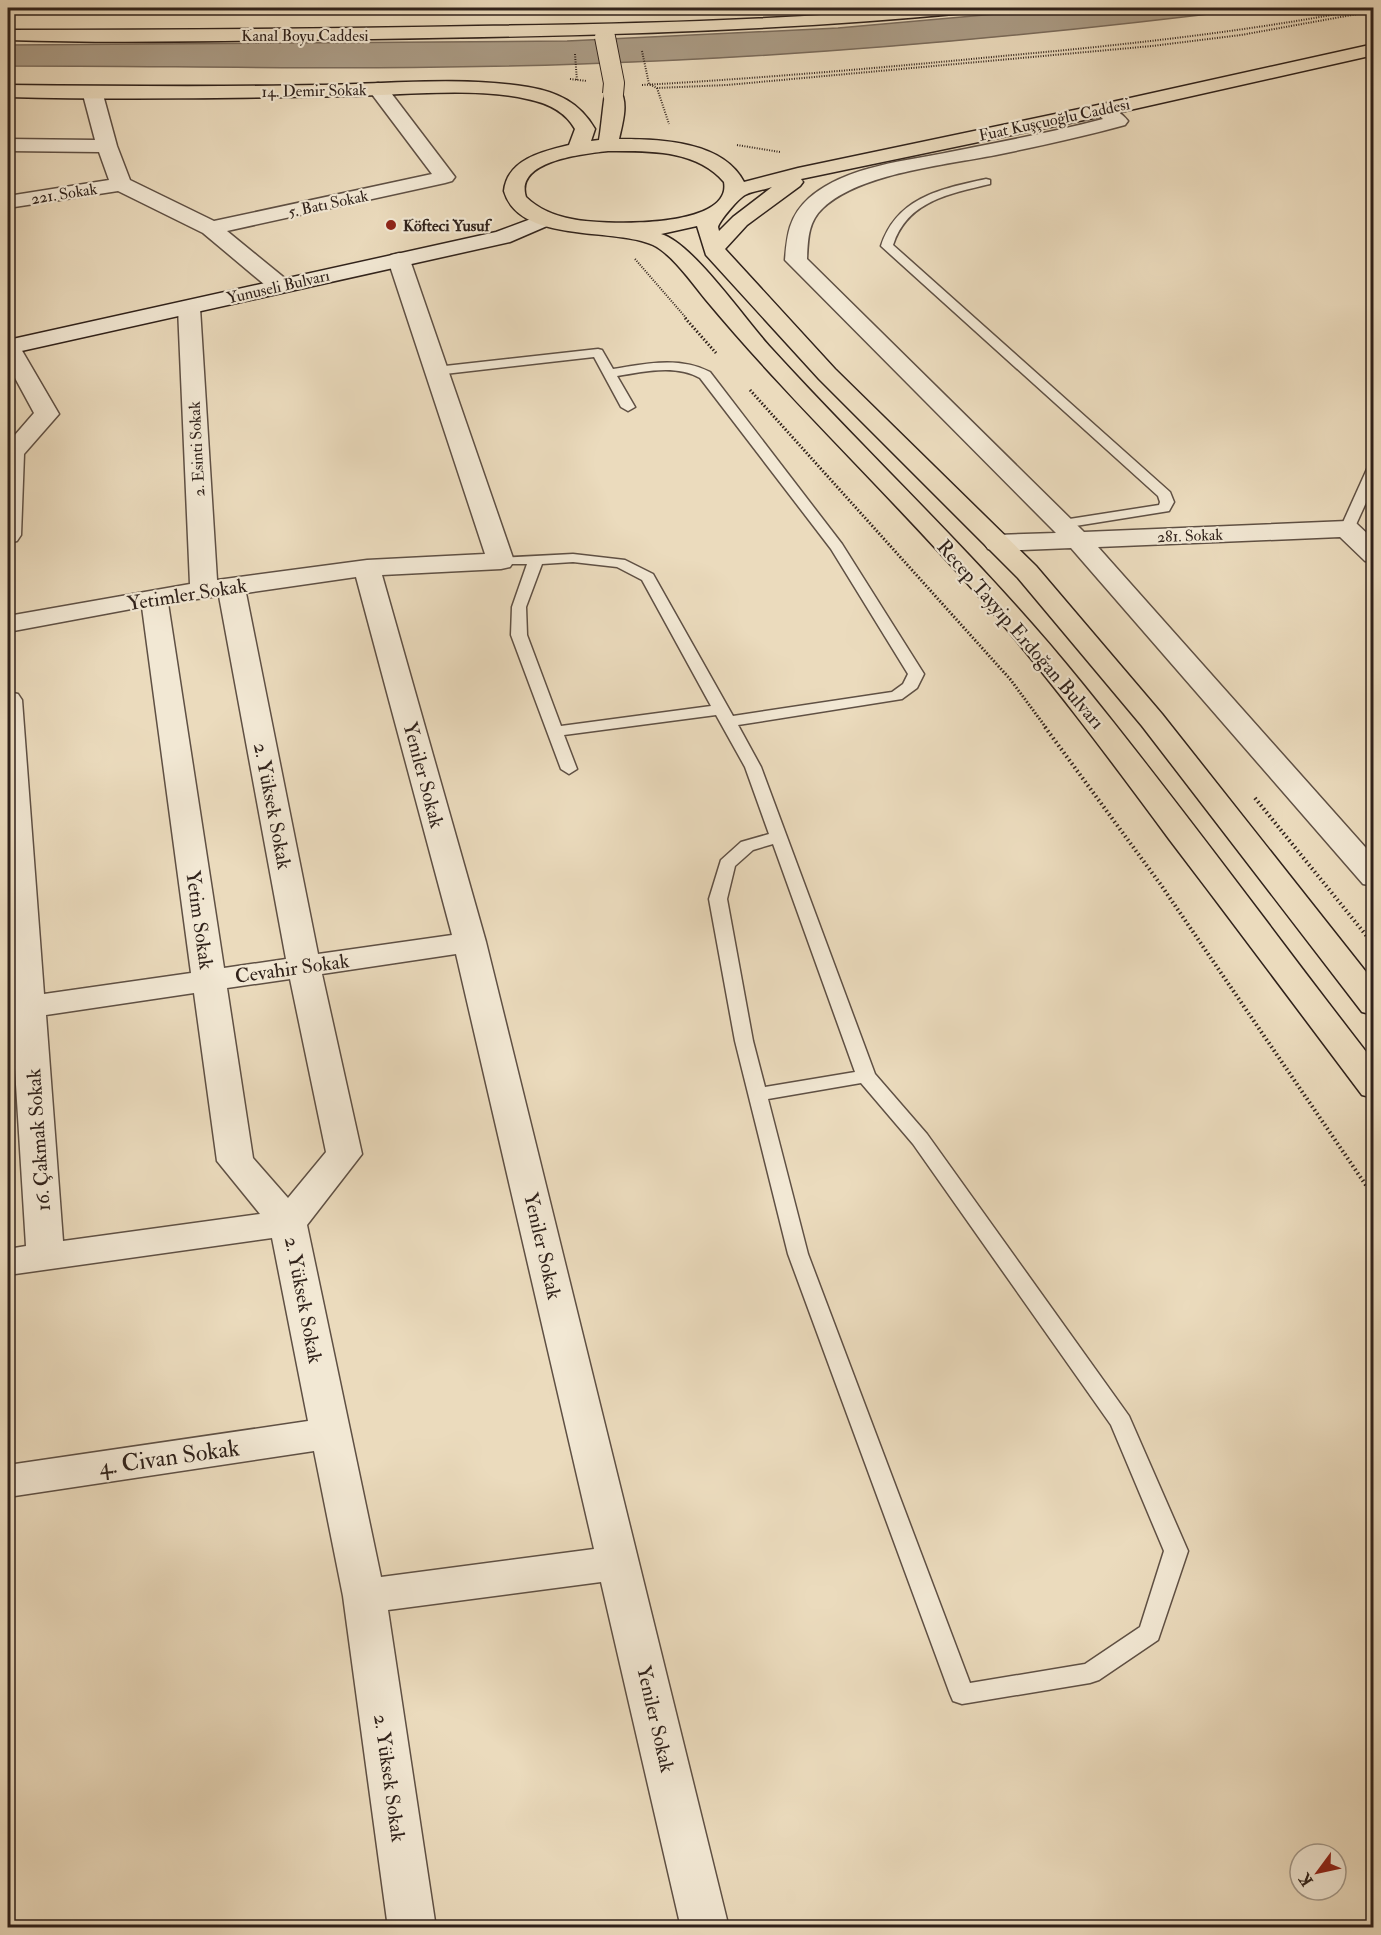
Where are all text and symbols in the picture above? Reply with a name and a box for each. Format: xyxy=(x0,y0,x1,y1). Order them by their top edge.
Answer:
street label: Kanal Boyu Caddesi xyxy=(241,26,369,46)
street label: 14. Demir Sokak xyxy=(261,80,367,102)
street label: Fuat Kuşçuoğlu Caddesi xyxy=(977,94,1132,146)
street label: 221. Sokak xyxy=(30,179,99,209)
street label: 5. Batı Sokak xyxy=(286,186,370,222)
place label: Köfteci Yusuf xyxy=(403,216,492,236)
marker: Köfteci Yusuf xyxy=(384,218,398,232)
street label: Yunuseli Bulvarı xyxy=(225,265,331,308)
street label: 2. Esinti Sokak xyxy=(185,401,209,497)
street label: 281. Sokak xyxy=(1157,525,1224,547)
street label: Recep Tayyip Erdoğan Bulvarı xyxy=(931,534,1110,735)
street label: Yetimler Sokak xyxy=(126,573,249,616)
street label: Yeniler Sokak xyxy=(397,719,450,831)
street label: 2. Yüksek Sokak xyxy=(248,741,297,872)
street label: Yetim Sokak xyxy=(180,869,219,972)
street label: Cevahir Sokak xyxy=(233,948,351,989)
street label: 16. Çakmak Sokak xyxy=(21,1067,56,1212)
street label: Yeniler Sokak xyxy=(518,1190,567,1302)
street label: 2. Yüksek Sokak xyxy=(279,1235,328,1366)
street label: 4. Civan Sokak xyxy=(97,1432,242,1483)
street label: Yeniler Sokak xyxy=(631,1663,680,1775)
street label: 2. Yüksek Sokak xyxy=(368,1713,411,1844)
north arrow xyxy=(1288,1842,1348,1902)
text: K xyxy=(1294,1869,1318,1890)

